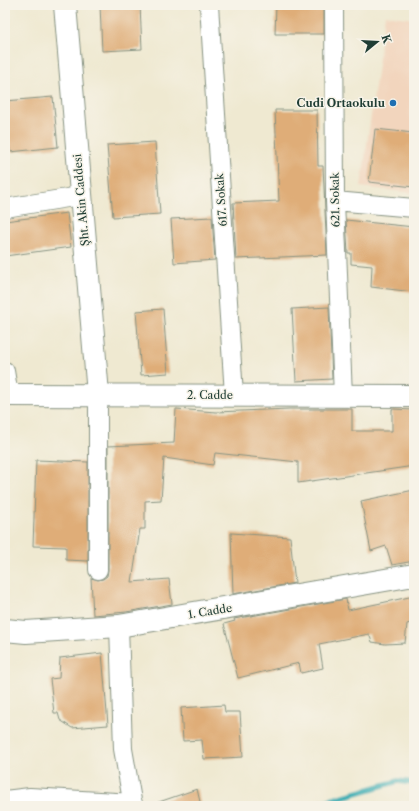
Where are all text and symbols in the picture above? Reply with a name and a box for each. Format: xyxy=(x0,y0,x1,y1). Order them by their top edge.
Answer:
north arrow xyxy=(357,22,397,62)
text: K xyxy=(378,33,395,46)
place label: Cudi Ortaokulu xyxy=(297,96,386,110)
marker: Cudi Ortaokulu xyxy=(388,98,398,108)
street label: Şht. Akin Caddesi xyxy=(70,153,92,247)
street label: 617. Sokak xyxy=(212,172,230,227)
street label: 621. Sokak xyxy=(328,172,342,228)
street label: 2. Cadde xyxy=(187,388,233,402)
street label: 1. Cadde xyxy=(187,601,233,621)

